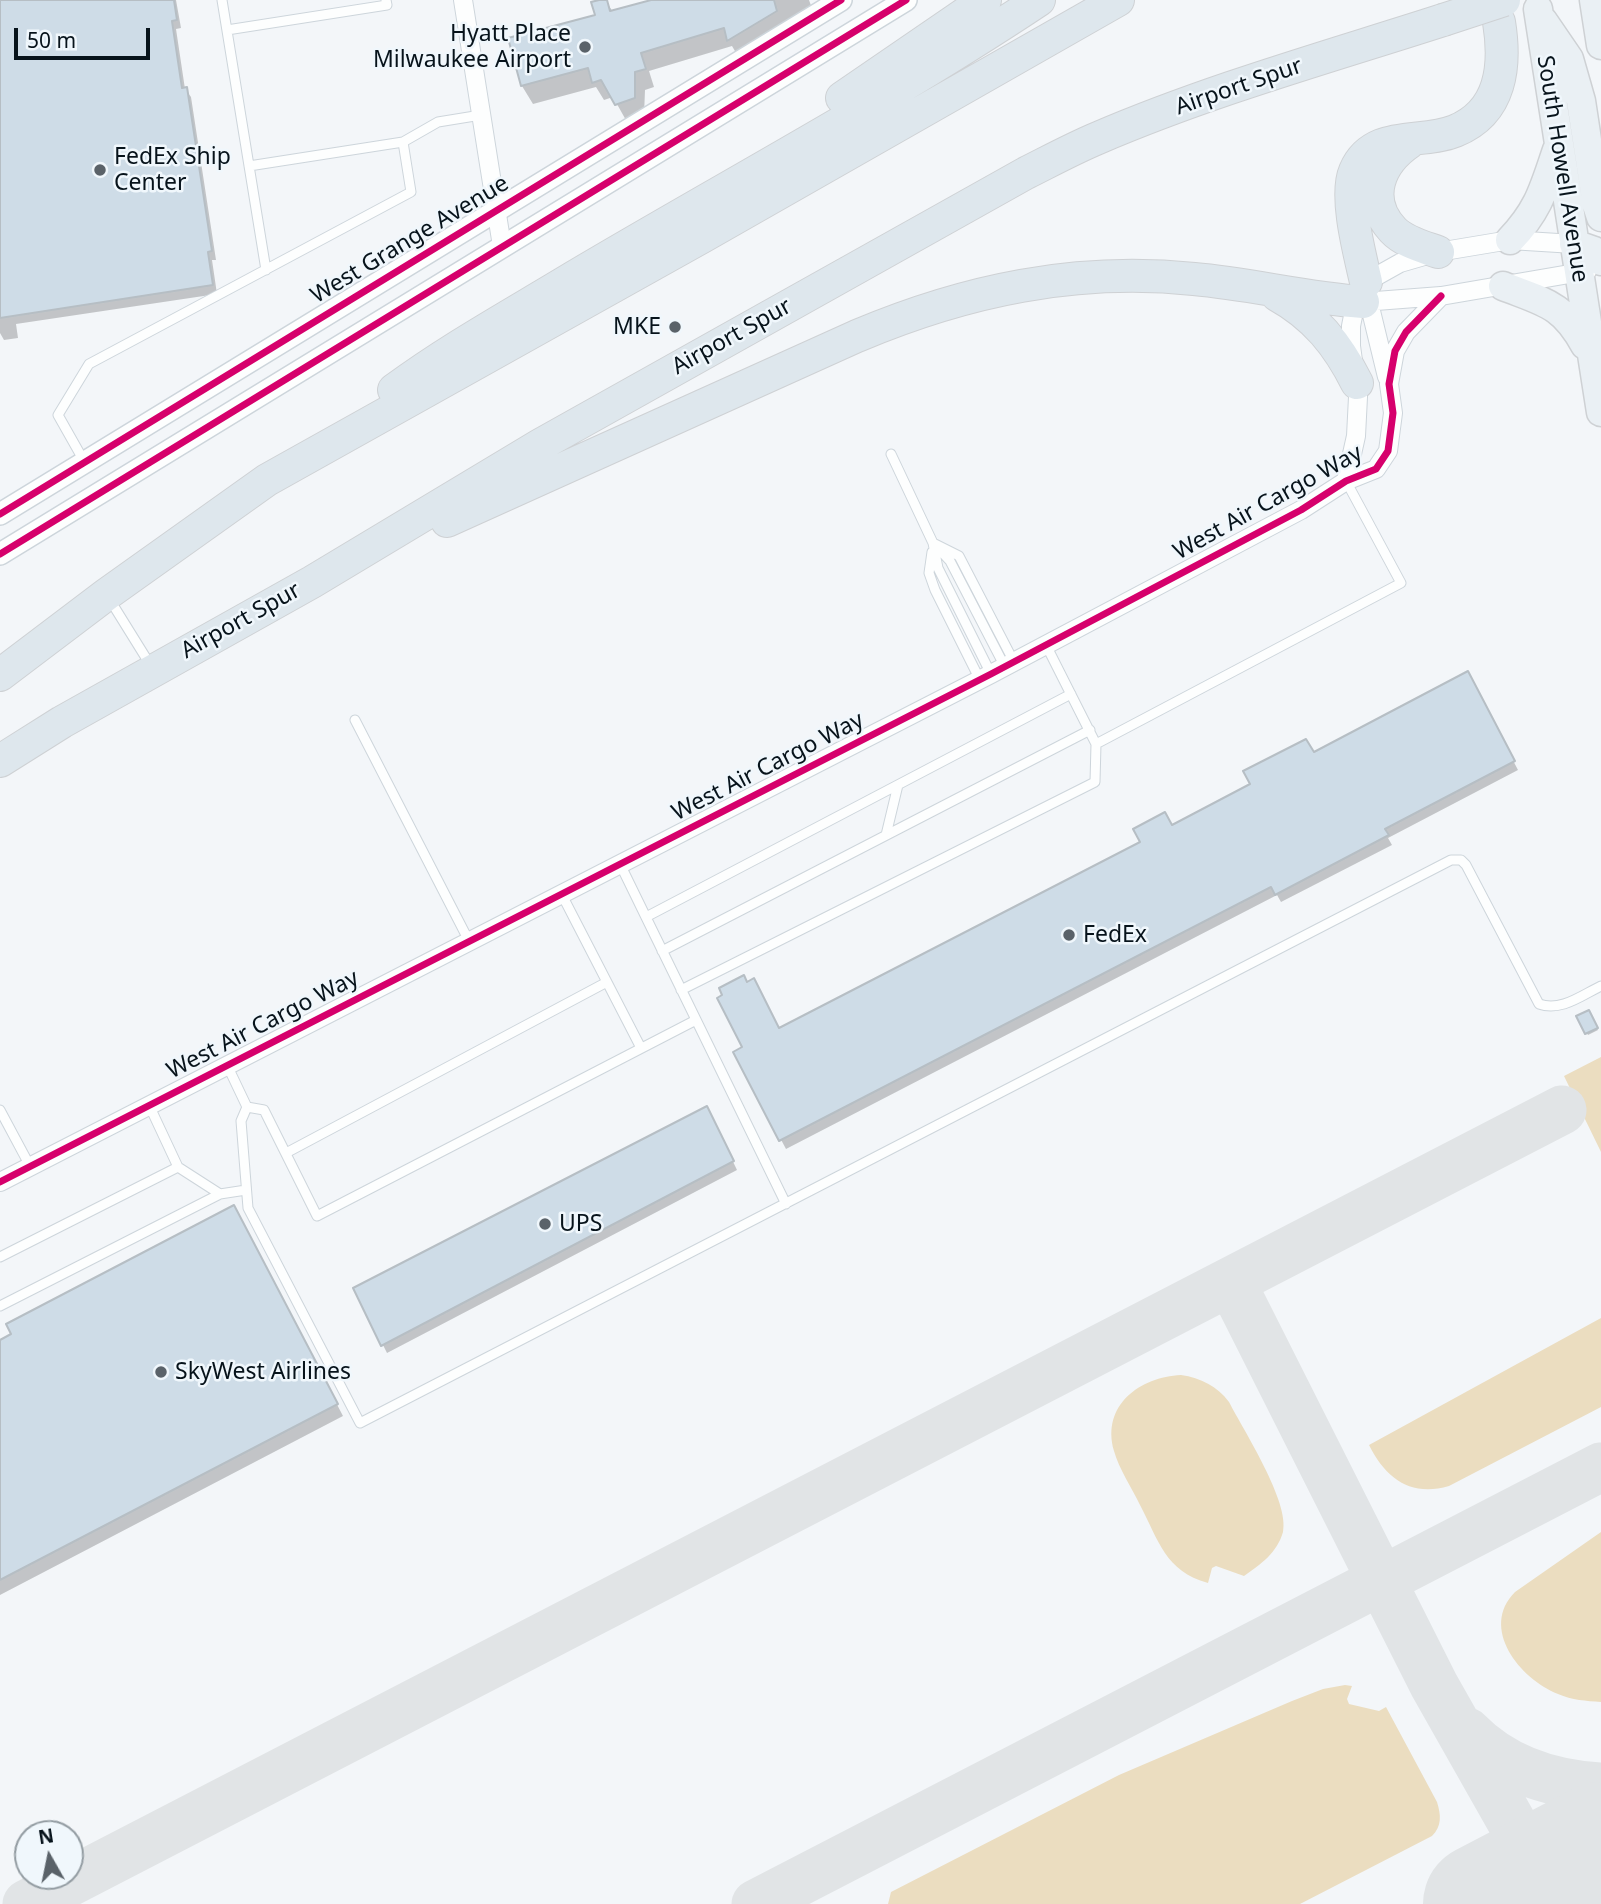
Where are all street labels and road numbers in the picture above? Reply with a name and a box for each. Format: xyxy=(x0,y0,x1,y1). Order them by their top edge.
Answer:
street label: Airport Spur xyxy=(1172,52,1306,122)
street label: South Howell Avenue xyxy=(1530,54,1594,284)
street label: West Grange Avenue xyxy=(306,170,514,310)
street label: Airport Spur xyxy=(667,293,797,381)
street label: West Air Cargo Way xyxy=(1169,440,1367,566)
street label: Airport Spur xyxy=(176,577,306,665)
street label: West Air Cargo Way xyxy=(667,707,869,827)
street label: West Air Cargo Way xyxy=(162,965,364,1085)

